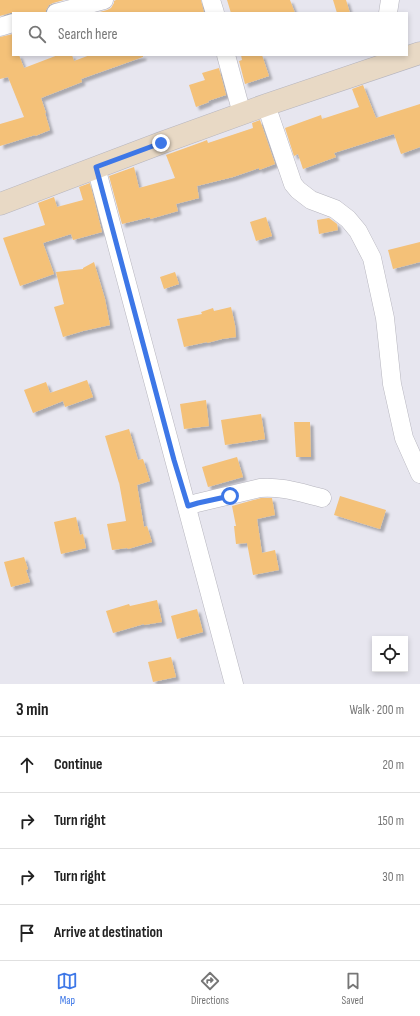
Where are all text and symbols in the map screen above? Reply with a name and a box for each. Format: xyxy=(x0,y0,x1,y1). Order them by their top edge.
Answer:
search box xyxy=(12,12,408,56)
icon: search xyxy=(26,23,48,45)
text: Search here xyxy=(58,25,118,44)
route end xyxy=(152,134,170,152)
route start xyxy=(221,487,239,505)
map controls xyxy=(372,636,408,672)
button: locate xyxy=(372,636,408,672)
text: 3 min xyxy=(16,700,49,720)
text: Walk · 200 m xyxy=(349,702,404,718)
icon: ahead xyxy=(16,754,38,776)
text: Continue xyxy=(54,755,103,774)
text: 20 m xyxy=(382,757,404,773)
icon: right xyxy=(16,810,38,832)
text: Turn right xyxy=(54,811,106,830)
text: 150 m xyxy=(378,813,404,829)
icon: right xyxy=(16,866,38,888)
text: Turn right xyxy=(54,867,106,886)
text: 30 m xyxy=(382,869,404,885)
icon: arrive xyxy=(16,922,38,944)
text: Arrive at destination xyxy=(54,923,163,942)
tab: Map xyxy=(56,970,78,1007)
tab: Directions xyxy=(191,970,229,1007)
tab: Saved xyxy=(342,970,364,1007)

